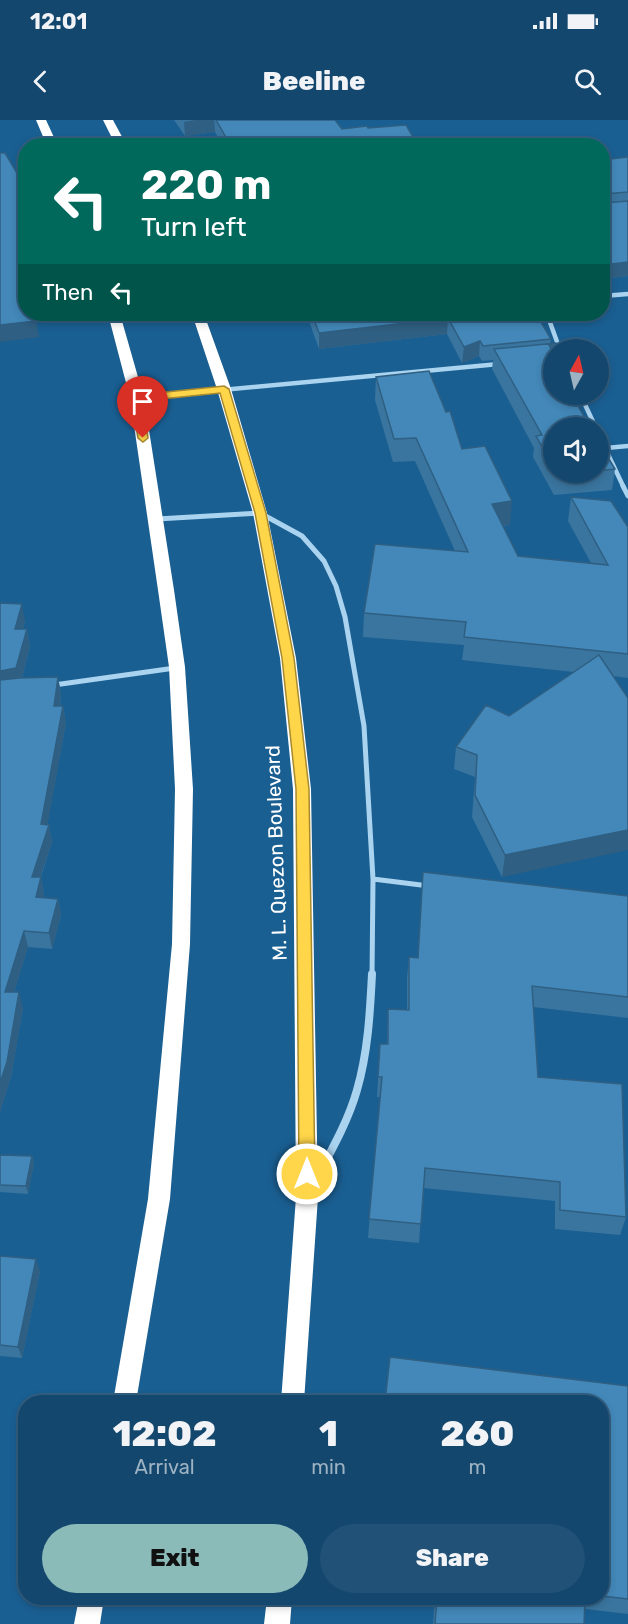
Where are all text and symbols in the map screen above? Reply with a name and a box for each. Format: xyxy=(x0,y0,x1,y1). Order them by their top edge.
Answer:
text: 12:01 xyxy=(30,8,88,35)
icon: back xyxy=(24,65,57,98)
text: Beeline xyxy=(263,65,365,97)
icon: search xyxy=(571,65,604,98)
text: 220 m xyxy=(141,160,272,210)
icon: left xyxy=(42,162,120,240)
text: Turn left xyxy=(141,211,246,243)
icon: left xyxy=(105,276,138,309)
text: Then xyxy=(42,279,93,306)
north arrow xyxy=(543,339,609,405)
map controls xyxy=(543,339,609,483)
pin xyxy=(117,376,168,438)
icon: arrive xyxy=(126,385,159,418)
button: sound xyxy=(543,417,609,483)
street label: M. L. Quezon Boulevard xyxy=(260,745,292,961)
position arrow xyxy=(275,1142,339,1206)
text: 12:02 xyxy=(113,1412,217,1455)
text: 1 xyxy=(319,1412,338,1455)
text: 260 xyxy=(441,1412,514,1455)
text: Arrival xyxy=(135,1455,195,1479)
text: min xyxy=(311,1455,346,1479)
text: m xyxy=(469,1455,486,1479)
button: Exit xyxy=(42,1524,308,1593)
button: Share xyxy=(320,1524,585,1593)

